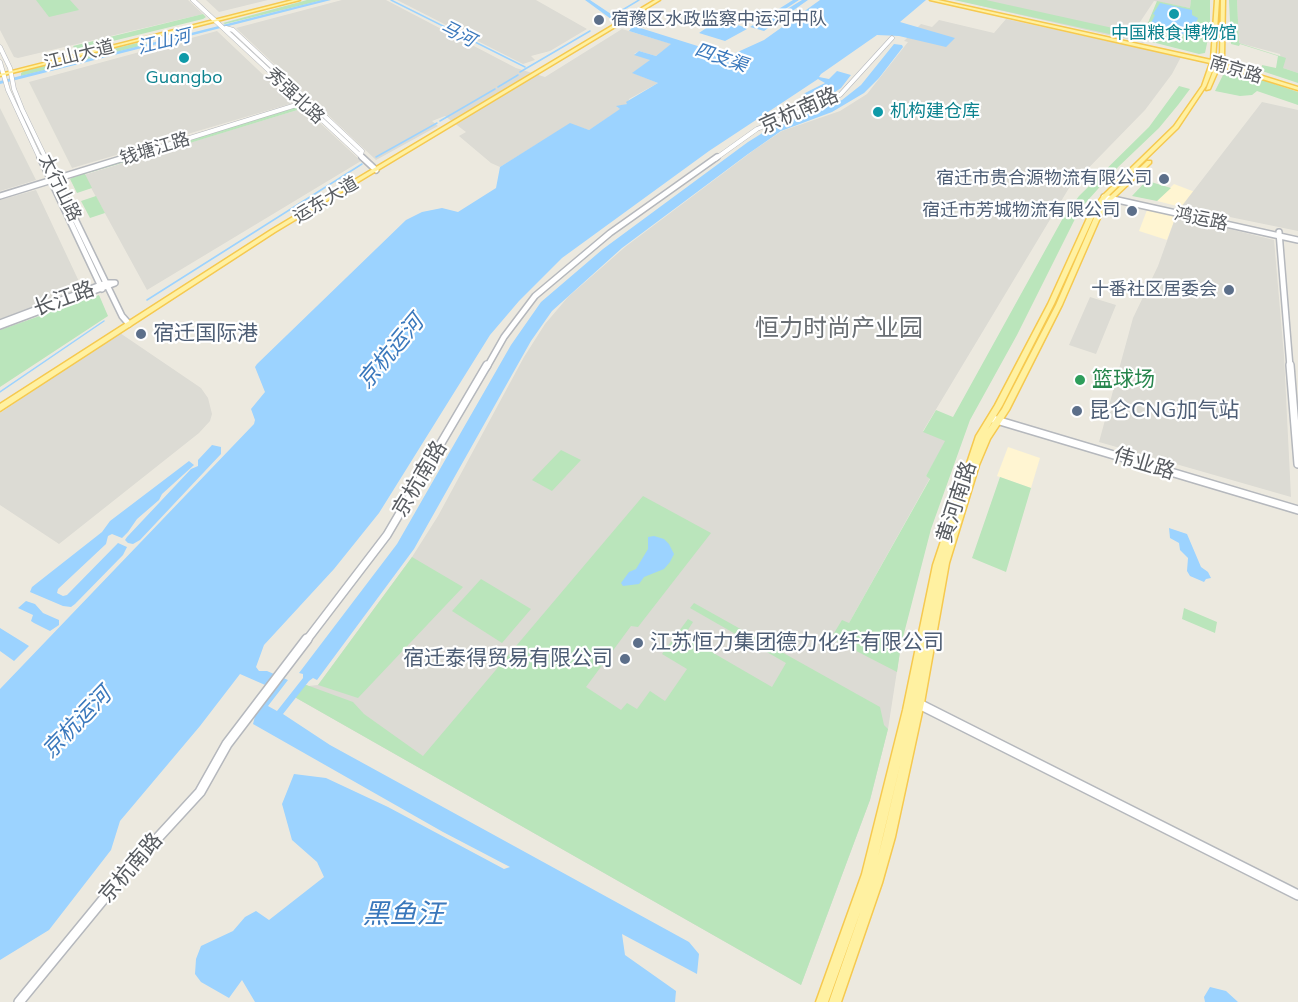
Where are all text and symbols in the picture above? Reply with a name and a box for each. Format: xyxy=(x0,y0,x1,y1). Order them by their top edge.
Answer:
marker: 中国粮食博物馆 xyxy=(1167,7,1181,21)
place label: 宿豫区水政监察中运河中队 xyxy=(611,9,827,31)
marker: 宿豫区水政监察中运河中队 xyxy=(592,13,606,27)
water label: 马河 xyxy=(437,16,479,52)
place label: 中国粮食博物馆 xyxy=(1111,23,1237,45)
water label: 江山河 xyxy=(135,25,193,59)
street label: 江山大道 xyxy=(41,36,117,74)
water label: 四支渠 xyxy=(692,39,750,77)
marker: Guangbo xyxy=(177,51,191,65)
street label: 南京路 xyxy=(1207,52,1265,88)
street label: 秀强北路 xyxy=(261,64,329,128)
place label: Guangbo xyxy=(146,67,222,89)
street label: 京杭南路 xyxy=(756,82,842,140)
place label: 机构建仓库 xyxy=(890,101,980,123)
marker: 机构建仓库 xyxy=(871,105,885,119)
street label: 钱塘江路 xyxy=(117,128,193,170)
street label: 太行山路 xyxy=(35,151,85,225)
place label: 宿迁市贵合源物流有限公司 xyxy=(936,168,1152,190)
street label: 运东大道 xyxy=(290,172,362,228)
marker: 宿迁市贵合源物流有限公司 xyxy=(1157,172,1171,186)
place label: 宿迁市芳城物流有限公司 xyxy=(922,200,1120,222)
street label: 鸿运路 xyxy=(1172,203,1230,235)
marker: 宿迁市芳城物流有限公司 xyxy=(1125,204,1139,218)
street label: 长江路 xyxy=(30,276,98,322)
place label: 十番社区居委会 xyxy=(1091,279,1217,301)
marker: 十番社区居委会 xyxy=(1222,283,1236,297)
water label: 京杭运河 xyxy=(353,310,429,394)
district label: 恒力时尚产业园 xyxy=(755,315,923,343)
place label: 宿迁国际港 xyxy=(153,321,258,347)
marker: 宿迁国际港 xyxy=(134,327,148,341)
place label: 篮球场 xyxy=(1092,367,1155,393)
marker: 篮球场 xyxy=(1073,373,1087,387)
place label: 昆仑CNG加气站 xyxy=(1089,398,1239,424)
marker: 昆仑CNG加气站 xyxy=(1070,404,1084,418)
street label: 京杭南路 xyxy=(388,437,452,521)
street label: 伟业路 xyxy=(1110,443,1178,485)
street label: 黄河南路 xyxy=(932,458,982,546)
place label: 江苏恒力集团德力化纤有限公司 xyxy=(650,630,944,656)
marker: 江苏恒力集团德力化纤有限公司 xyxy=(631,636,645,650)
place label: 宿迁泰得贸易有限公司 xyxy=(403,646,613,672)
marker: 宿迁泰得贸易有限公司 xyxy=(618,652,632,666)
water label: 京杭运河 xyxy=(37,682,117,764)
street label: 京杭南路 xyxy=(94,828,168,908)
water label: 黑鱼汪 xyxy=(363,899,443,931)

